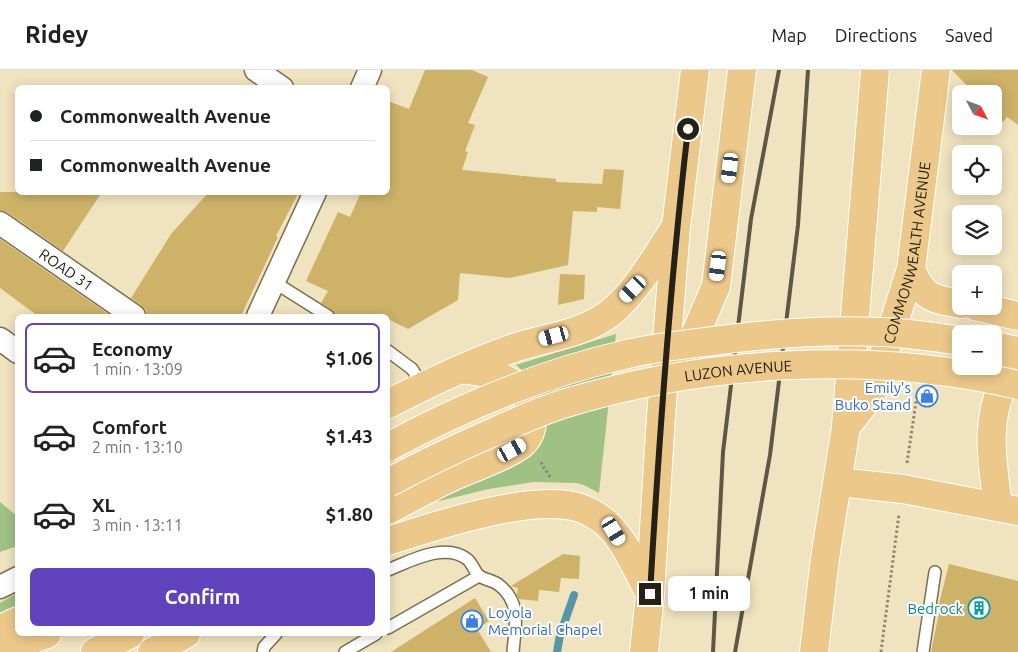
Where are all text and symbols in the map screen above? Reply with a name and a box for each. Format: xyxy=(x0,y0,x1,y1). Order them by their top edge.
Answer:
text: Ridey xyxy=(25,21,88,48)
text: Map xyxy=(771,25,807,45)
text: Directions xyxy=(835,25,917,45)
text: Saved xyxy=(945,25,993,45)
north arrow xyxy=(952,85,1002,135)
map controls xyxy=(952,85,1002,375)
text: Commonwealth Avenue xyxy=(60,105,271,127)
route start xyxy=(677,118,699,140)
button: locate xyxy=(952,145,1002,195)
car xyxy=(720,152,739,184)
text: Commonwealth Avenue xyxy=(60,154,271,176)
street label: COMMONWEALTH AVENUE xyxy=(879,161,933,346)
button: layers xyxy=(952,205,1002,255)
street label: ROAD 31 xyxy=(36,245,97,294)
car xyxy=(708,250,727,282)
button: + xyxy=(952,265,1002,315)
car xyxy=(617,273,648,305)
car xyxy=(537,325,570,347)
button: − xyxy=(952,325,1002,375)
icon: car xyxy=(32,336,77,381)
text: Economy xyxy=(92,338,173,360)
text: $1.06 xyxy=(325,347,373,369)
street label: LUZON AVENUE xyxy=(683,357,792,384)
text: 1 min · 13:09 xyxy=(92,360,183,378)
place label: Emily's Buko Stand xyxy=(835,379,911,413)
shop icon: Emily's Buko Stand xyxy=(915,384,939,408)
icon: car xyxy=(32,414,77,459)
text: Comfort xyxy=(92,416,167,438)
text: $1.43 xyxy=(325,425,373,447)
car xyxy=(495,436,528,464)
text: 2 min · 13:10 xyxy=(92,438,183,456)
icon: car xyxy=(32,492,77,537)
text: XL xyxy=(92,494,115,516)
text: $1.80 xyxy=(325,503,373,525)
car xyxy=(599,514,628,548)
text: 3 min · 13:11 xyxy=(92,516,183,534)
button: Confirm xyxy=(30,568,375,626)
callout: 1 min xyxy=(668,576,750,612)
route end xyxy=(639,583,661,605)
text: 1 min xyxy=(689,584,729,602)
building icon: Bedrock xyxy=(967,596,991,620)
place label: Bedrock xyxy=(907,600,963,617)
place label: Loyola Memorial Chapel xyxy=(488,604,602,638)
shop icon: Loyola Memorial Chapel xyxy=(460,609,484,633)

